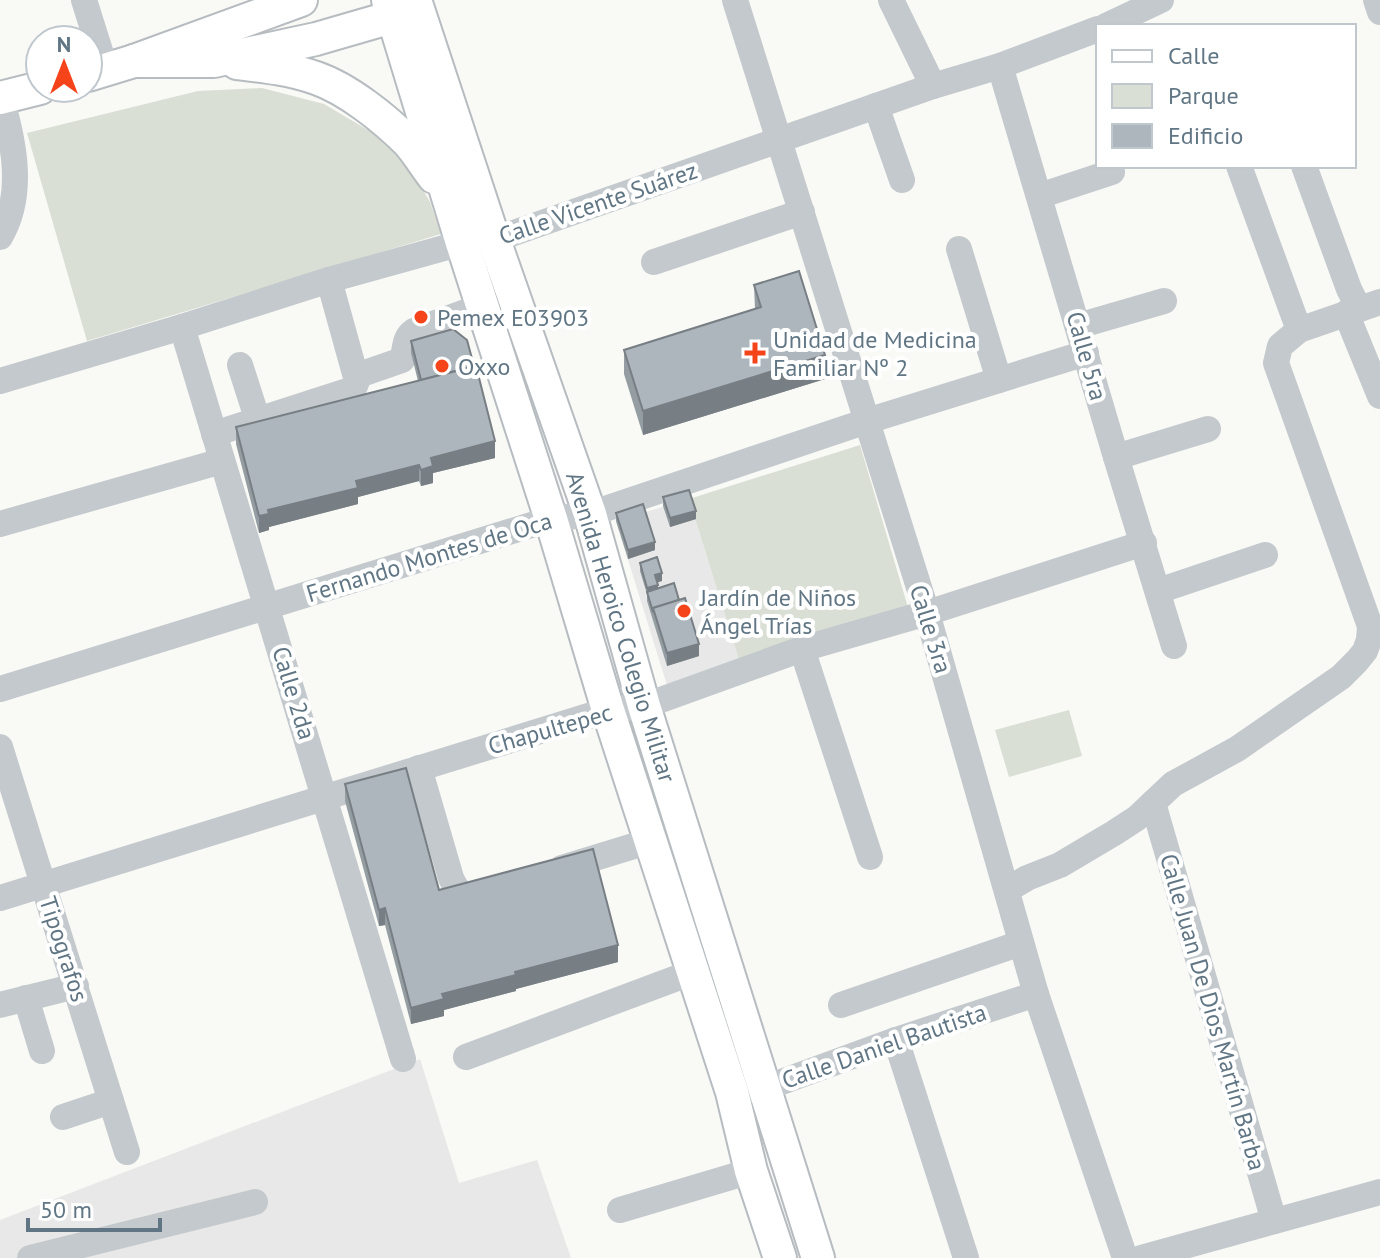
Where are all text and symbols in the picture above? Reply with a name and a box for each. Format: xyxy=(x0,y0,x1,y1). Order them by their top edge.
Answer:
north arrow xyxy=(24,24,104,104)
legend xyxy=(1096,24,1356,168)
text: N xyxy=(57,30,71,58)
text: Calle xyxy=(1168,40,1219,71)
text: Parque xyxy=(1168,80,1239,111)
text: Edificio xyxy=(1168,120,1243,151)
street label: Calle Vicente Suárez xyxy=(495,155,701,251)
place label: Pemex E03903 xyxy=(437,302,589,333)
marker: Pemex E03903 xyxy=(412,308,430,326)
street label: Calle 5ra xyxy=(1060,308,1114,404)
place label: Unidad de Medicina Familiar Nº 2 xyxy=(773,324,977,383)
marker: Unidad de Medicina Familiar Nº 2 xyxy=(744,342,766,364)
place label: Oxxo xyxy=(458,351,510,382)
marker: Oxxo xyxy=(433,357,451,375)
street label: Avenida Heroico Colegio Militar xyxy=(559,468,683,786)
street label: Fernando Montes de Oca xyxy=(302,505,556,609)
street label: Calle 3ra xyxy=(903,581,959,677)
place label: Jardín de Niños Ángel Trías xyxy=(699,582,856,641)
marker: Jardín de Niños Ángel Trías xyxy=(675,602,693,620)
street label: Calle 2da xyxy=(265,643,323,743)
street label: Chapultepec xyxy=(484,696,616,761)
street label: Calle Juan De Dios Martín Barba xyxy=(1153,850,1273,1174)
street label: Tipografos xyxy=(32,892,96,1006)
street label: Calle Daniel Bautista xyxy=(778,996,990,1096)
scale bar xyxy=(28,1182,160,1232)
text: 50 m xyxy=(40,1194,92,1225)

